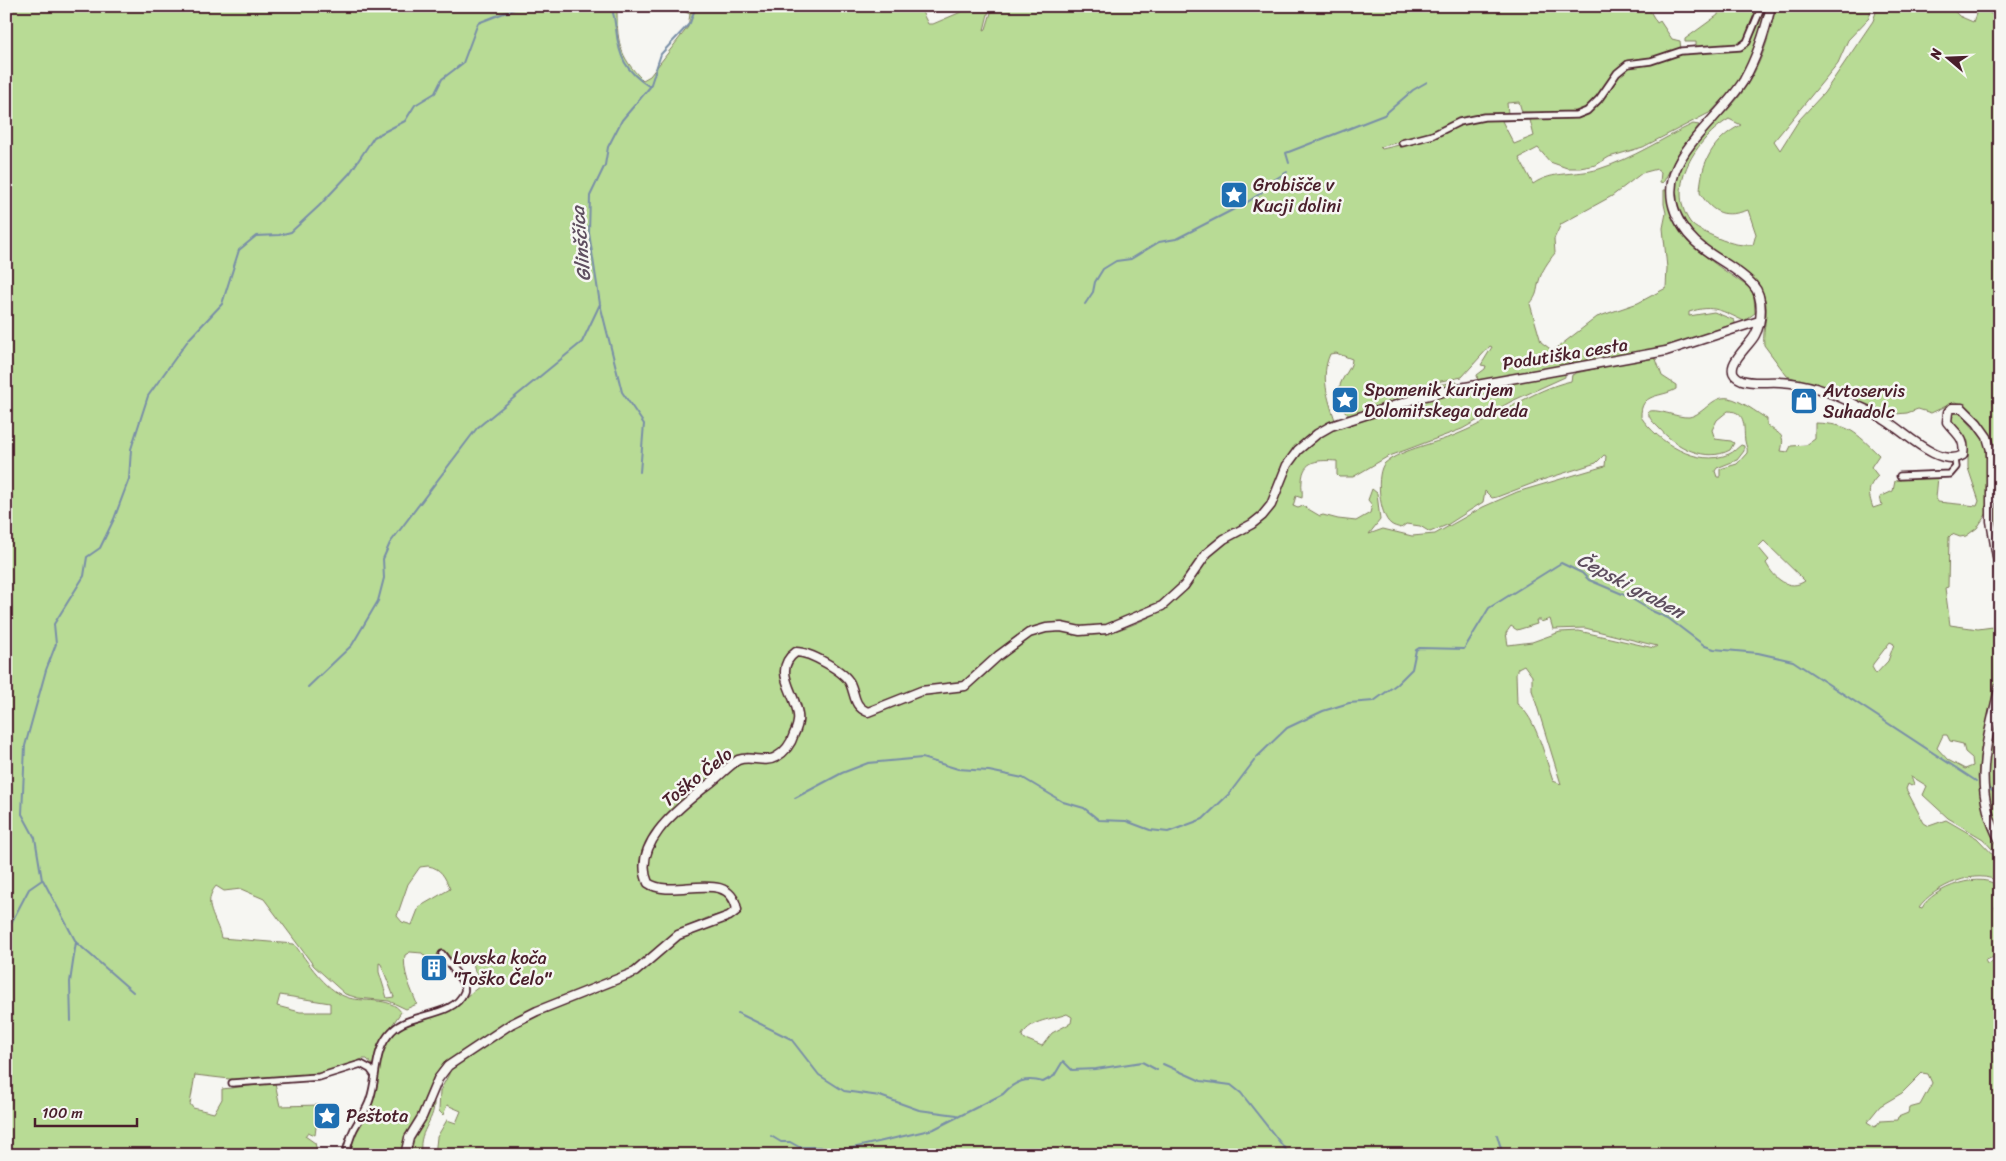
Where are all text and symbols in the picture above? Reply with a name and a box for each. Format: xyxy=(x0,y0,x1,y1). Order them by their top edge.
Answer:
north arrow xyxy=(1924,32,1974,82)
text: N xyxy=(1922,45,1950,64)
place label: Grobišče v Kucji dolini xyxy=(1253,169,1342,222)
place icon: Grobišče v Kucji dolini xyxy=(1219,180,1249,210)
water label: Glinščica xyxy=(561,204,600,283)
street label: Podutiška cesta xyxy=(1500,328,1630,380)
place label: Spomenik kurirjem Dolomitskega odreda xyxy=(1364,374,1529,427)
place label: Avtoservis Suhadolc xyxy=(1822,375,1906,428)
place icon: Spomenik kurirjem Dolomitskega odreda xyxy=(1330,385,1360,415)
shop icon: Avtoservis Suhadolc xyxy=(1789,386,1819,416)
water label: Čepski graben xyxy=(1571,543,1692,628)
street label: Toško Čelo xyxy=(654,739,740,815)
place label: Lovska koča "Toško Čelo" xyxy=(453,942,553,995)
building icon: Lovska koča "Toško Čelo" xyxy=(419,953,449,983)
scale bar xyxy=(35,1096,138,1128)
text: 100 m xyxy=(42,1100,83,1126)
place label: Peštota xyxy=(346,1100,408,1132)
place icon: Peštota xyxy=(312,1101,342,1131)

